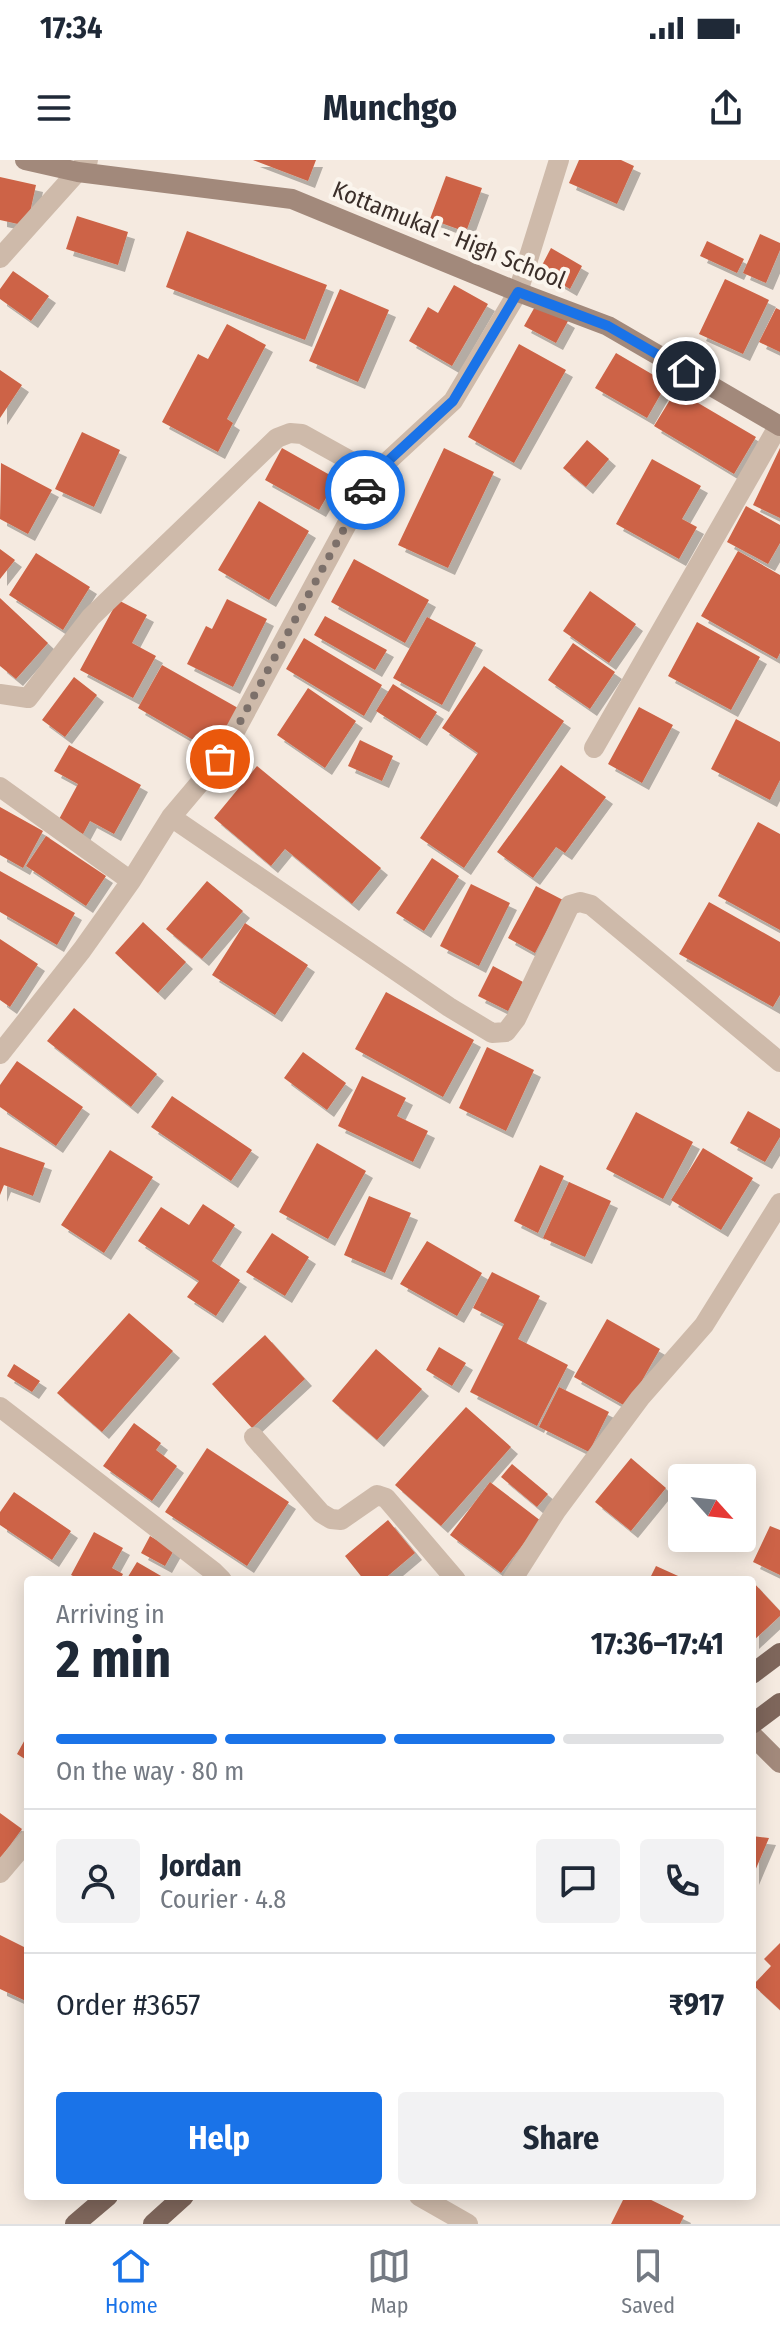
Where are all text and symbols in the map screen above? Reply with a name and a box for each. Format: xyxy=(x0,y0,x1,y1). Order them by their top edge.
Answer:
text: 17:34 xyxy=(40,10,102,46)
icon: menu xyxy=(32,86,76,130)
text: Munchgo xyxy=(323,86,457,130)
icon: share xyxy=(704,86,748,130)
street label: Kottamukal - High School xyxy=(328,175,570,295)
pin xyxy=(652,337,720,405)
icon: home xyxy=(664,349,708,393)
courier xyxy=(325,450,405,530)
icon: car xyxy=(343,468,387,512)
pin xyxy=(186,725,254,793)
icon: bag xyxy=(198,737,242,781)
north arrow xyxy=(668,1464,756,1552)
map controls xyxy=(668,1464,756,1552)
text: Arriving in xyxy=(56,1599,165,1630)
text: 17:36–17:41 xyxy=(591,1626,724,1662)
text: 2 min xyxy=(56,1628,171,1691)
text: On the way · 80 m xyxy=(56,1756,244,1787)
button: person xyxy=(56,1839,140,1923)
button: chat xyxy=(536,1839,620,1923)
button: phone xyxy=(640,1839,724,1923)
text: Jordan xyxy=(160,1848,242,1884)
text: Courier · 4.8 xyxy=(160,1884,286,1915)
text: Order #3657 xyxy=(56,1987,200,2023)
text: ₹917 xyxy=(669,1987,724,2023)
button: Help xyxy=(56,2092,382,2184)
button: Share xyxy=(398,2092,724,2184)
tab: Home xyxy=(105,2244,158,2319)
tab: Map xyxy=(367,2244,411,2319)
tab: Saved xyxy=(621,2244,675,2319)

